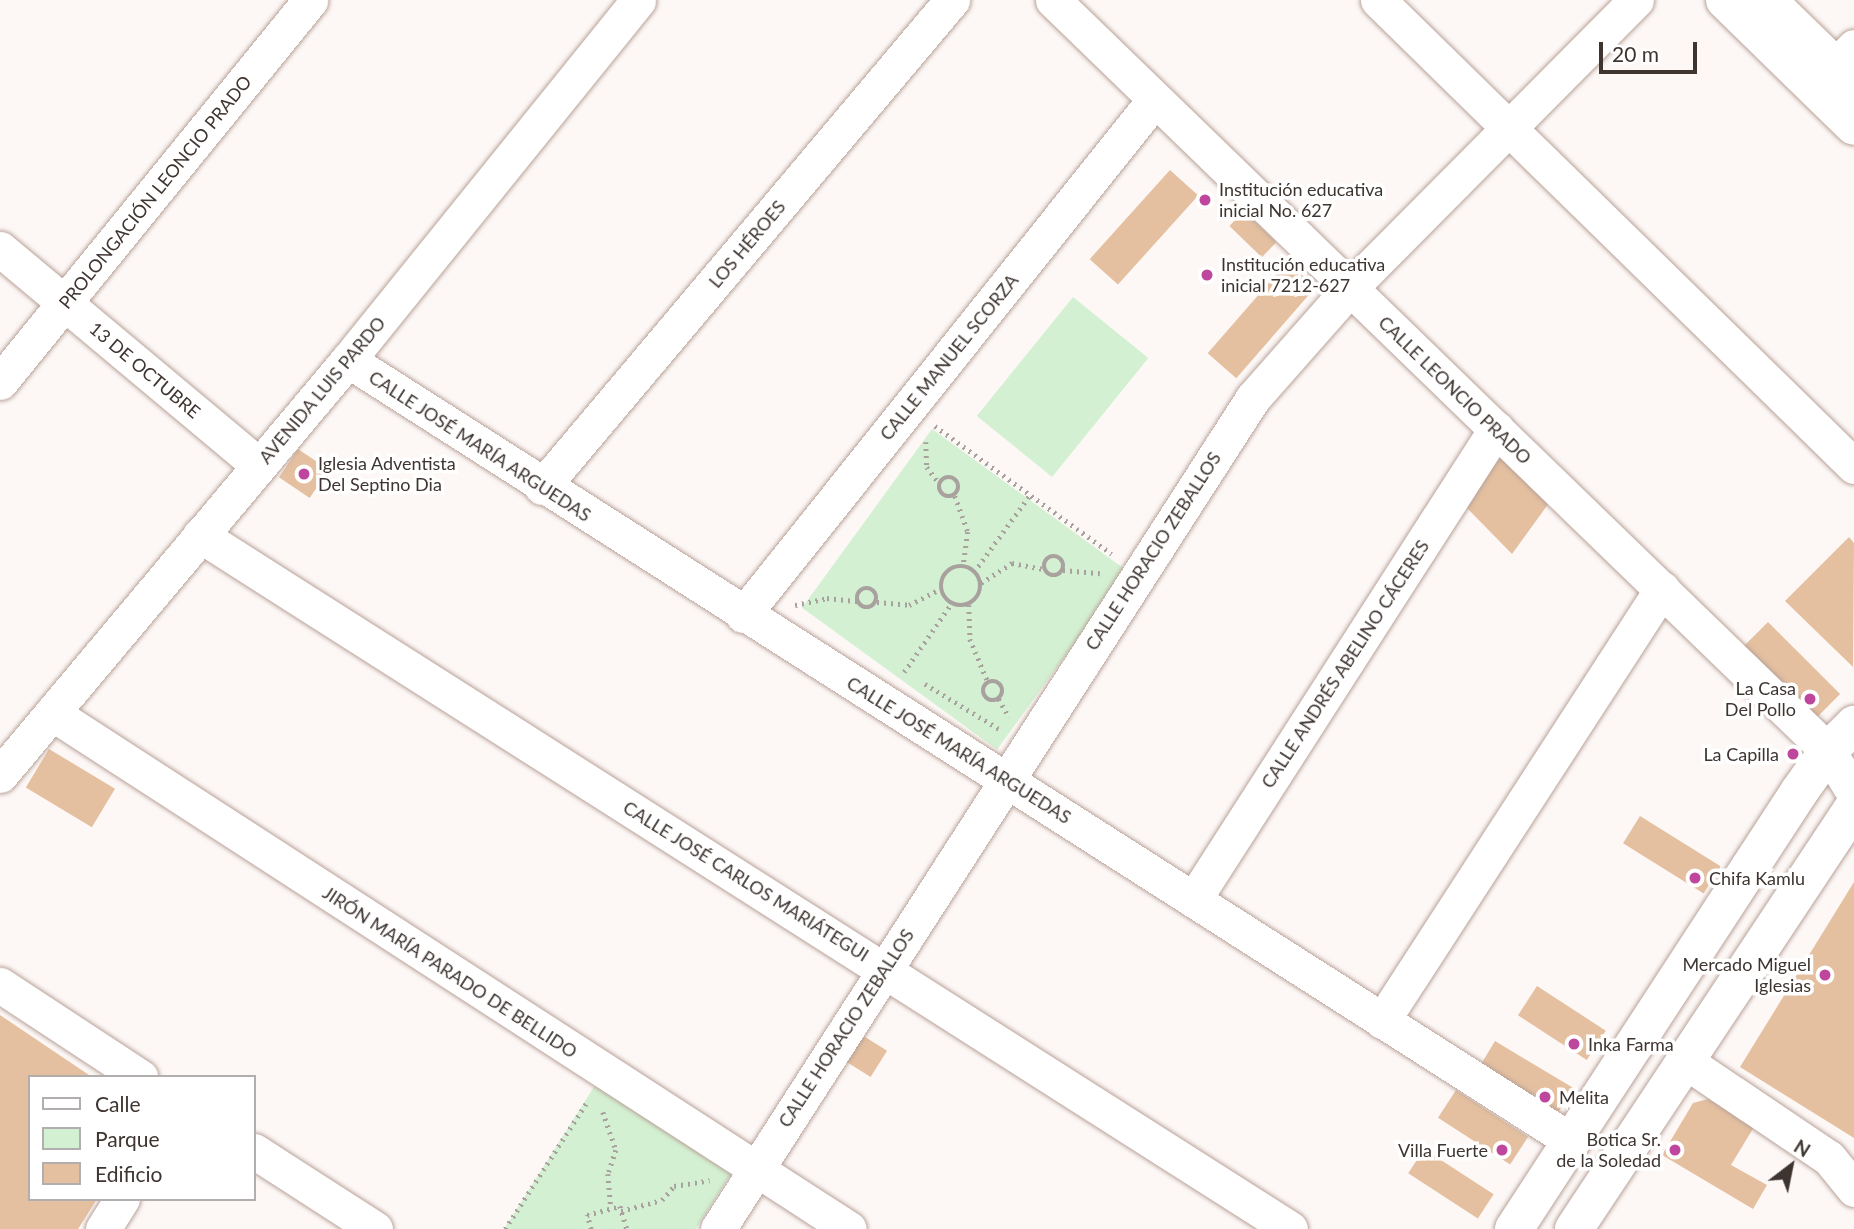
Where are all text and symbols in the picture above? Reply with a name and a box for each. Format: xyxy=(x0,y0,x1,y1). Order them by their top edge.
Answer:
scale bar xyxy=(1602,28,1700,72)
text: 20 m xyxy=(1612,41,1659,66)
street label: PROLONGACIÓN LEONCIO PRADO xyxy=(54,71,256,313)
place label: Institución educativa inicial No. 627 xyxy=(1219,179,1383,222)
marker: Institución educativa inicial No. 627 xyxy=(1197,192,1213,208)
street label: LOS HÉROES xyxy=(704,196,790,292)
place label: Institución educativa inicial 7212-627 xyxy=(1221,254,1385,296)
marker: Institución educativa inicial 7212-627 xyxy=(1199,267,1215,283)
street label: CALLE MANUEL SCORZA xyxy=(875,269,1023,445)
street label: CALLE LEONCIO PRADO xyxy=(1374,311,1536,469)
street label: AVENIDA LUIS PARDO xyxy=(254,312,390,468)
street label: 13 DE OCTUBRE xyxy=(85,317,205,423)
street label: CALLE JOSÉ MARÍA ARGUEDAS xyxy=(364,366,596,526)
street label: CALLE HORACIO ZEBALLOS xyxy=(1081,448,1225,654)
place label: Iglesia Adventista Del Septino Dia xyxy=(318,453,456,496)
marker: Iglesia Adventista Del Septino Dia xyxy=(296,466,312,482)
street label: CALLE ANDRÉS ABELINO CÁCERES xyxy=(1256,536,1434,792)
street label: CALLE JOSÉ MARÍA ARGUEDAS xyxy=(842,671,1076,829)
place label: La Casa Del Pollo xyxy=(1725,678,1796,720)
marker: La Casa Del Pollo xyxy=(1802,691,1818,707)
place label: La Capilla xyxy=(1703,743,1779,765)
marker: La Capilla xyxy=(1785,746,1801,762)
street label: CALLE JOSÉ CARLOS MARIÁTEGUI xyxy=(619,796,873,966)
place label: Chifa Kamlu xyxy=(1709,867,1805,889)
marker: Chifa Kamlu xyxy=(1687,870,1703,886)
street label: JIRÓN MARÍA PARADO DE BELLIDO xyxy=(319,881,581,1063)
street label: CALLE HORACIO ZEBALLOS xyxy=(774,925,918,1131)
place label: Mercado Miguel Iglesias xyxy=(1682,954,1811,996)
marker: Mercado Miguel Iglesias xyxy=(1817,967,1833,983)
place label: Inka Farma xyxy=(1588,1033,1674,1055)
marker: Inka Farma xyxy=(1566,1036,1582,1052)
legend xyxy=(28,1075,256,1201)
place label: Melita xyxy=(1559,1086,1609,1108)
marker: Melita xyxy=(1537,1089,1553,1105)
text: Calle xyxy=(95,1091,140,1116)
text: Parque xyxy=(95,1126,160,1151)
place label: Botica Sr. de la Soledad xyxy=(1556,1129,1661,1172)
north arrow xyxy=(1756,1131,1826,1201)
text: N xyxy=(1790,1134,1815,1161)
place label: Villa Fuerte xyxy=(1398,1139,1488,1161)
marker: Villa Fuerte xyxy=(1494,1142,1510,1158)
marker: Botica Sr. de la Soledad xyxy=(1667,1142,1683,1158)
text: Edificio xyxy=(95,1161,162,1186)

